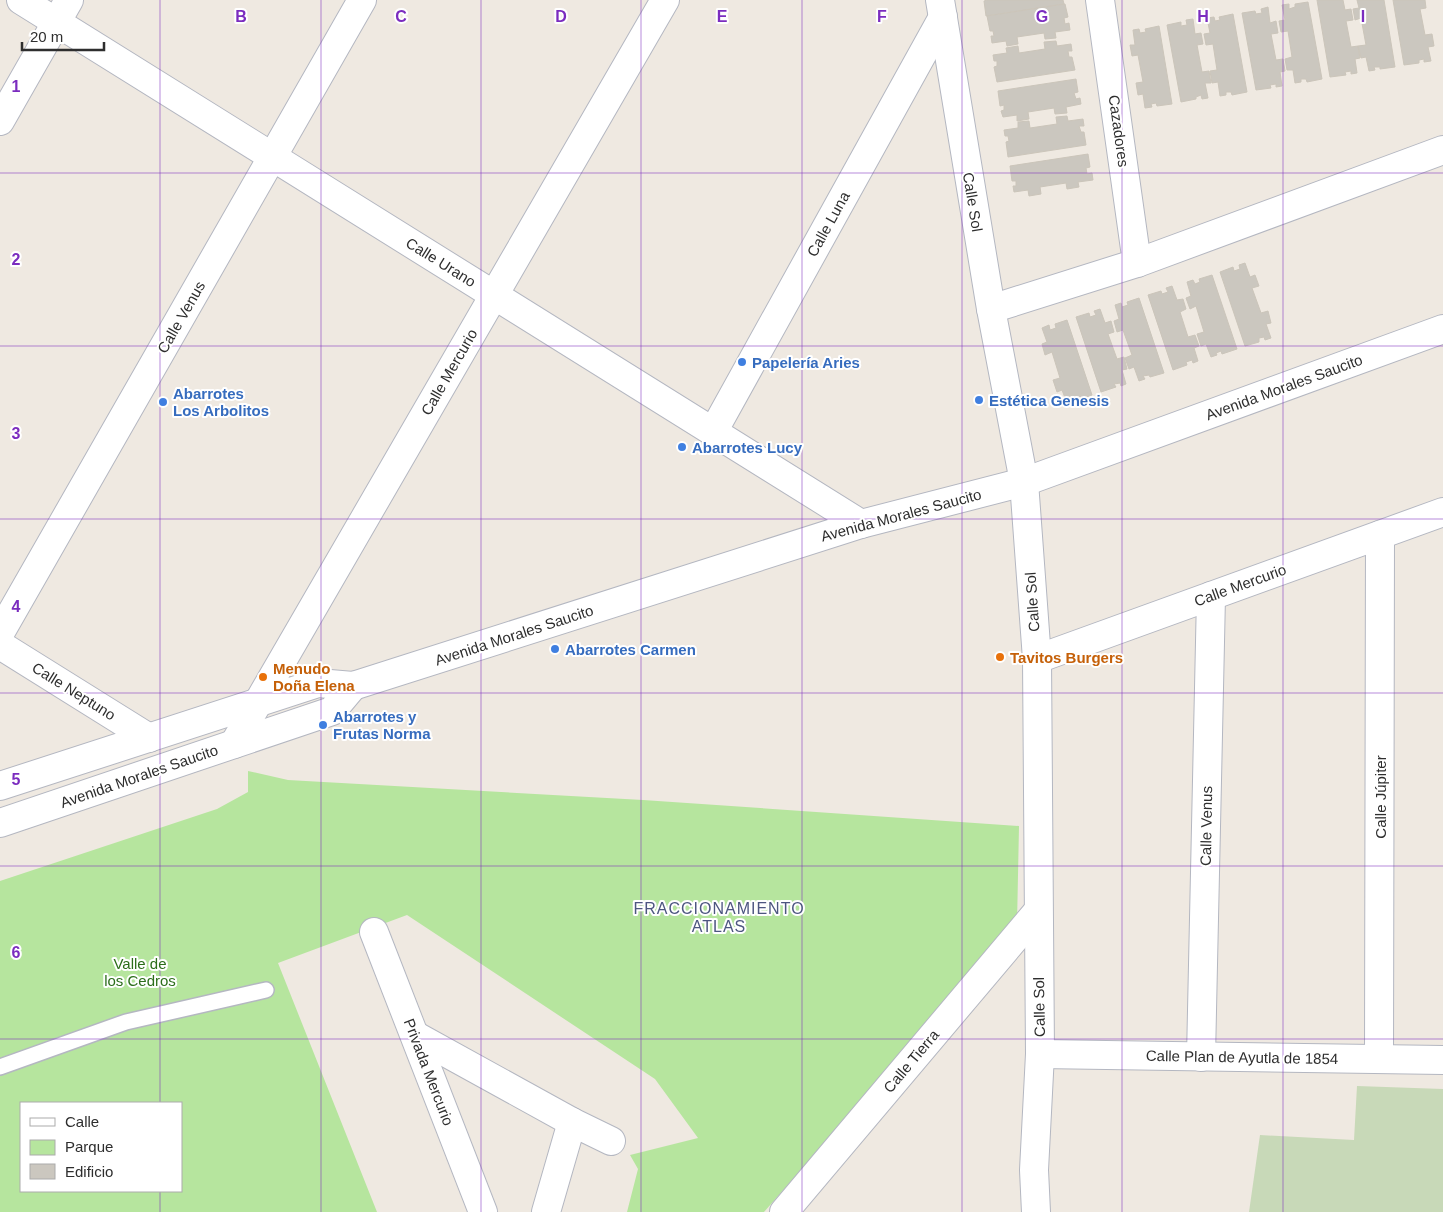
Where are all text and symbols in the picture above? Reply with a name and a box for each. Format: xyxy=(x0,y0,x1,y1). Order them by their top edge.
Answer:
text: B xyxy=(235,8,247,25)
text: C xyxy=(395,8,407,25)
text: D xyxy=(555,8,567,25)
text: E xyxy=(717,8,728,25)
text: F xyxy=(877,8,887,25)
text: G xyxy=(1036,8,1048,25)
text: H xyxy=(1197,8,1209,25)
text: I xyxy=(1361,8,1365,25)
scale bar xyxy=(22,20,105,52)
text: 20 m xyxy=(30,28,63,45)
text: 1 xyxy=(12,78,21,95)
street label: Cazadores xyxy=(1106,94,1132,168)
street label: Calle Sol xyxy=(960,171,986,233)
street label: Calle Luna xyxy=(803,188,853,259)
street label: Calle Urano xyxy=(403,234,479,290)
text: 2 xyxy=(12,251,21,268)
street label: Calle Venus xyxy=(154,278,208,356)
street label: Calle Mercurio xyxy=(417,326,481,418)
street label: Avenida Morales Saucito xyxy=(1203,351,1365,423)
place label: Papelería Aries xyxy=(752,354,860,371)
marker: Papelería Aries xyxy=(736,356,748,368)
place label: Abarrotes Los Arbolitos xyxy=(173,385,269,419)
place label: Estética Genesis xyxy=(989,392,1109,409)
marker: Estética Genesis xyxy=(973,394,985,406)
marker: Abarrotes Los Arbolitos xyxy=(157,396,169,408)
text: 3 xyxy=(12,425,21,442)
place label: Abarrotes Lucy xyxy=(692,439,803,456)
marker: Abarrotes Lucy xyxy=(676,441,688,453)
street label: Avenida Morales Saucito xyxy=(819,485,983,545)
street label: Calle Mercurio xyxy=(1192,560,1288,610)
street label: Calle Sol xyxy=(1021,571,1043,633)
text: 4 xyxy=(12,598,21,615)
street label: Avenida Morales Saucito xyxy=(433,601,595,669)
place label: Abarrotes Carmen xyxy=(565,641,696,658)
marker: Abarrotes Carmen xyxy=(549,643,561,655)
place label: Tavitos Burgers xyxy=(1010,649,1123,666)
marker: Tavitos Burgers xyxy=(994,651,1006,663)
street label: Calle Neptuno xyxy=(29,659,119,723)
place label: Menudo Doña Elena xyxy=(273,660,355,694)
marker: Menudo Doña Elena xyxy=(257,671,269,683)
place label: Abarrotes y Frutas Norma xyxy=(333,708,431,742)
marker: Abarrotes y Frutas Norma xyxy=(317,719,329,731)
street label: Avenida Morales Saucito xyxy=(58,741,220,811)
street label: Calle Júpiter xyxy=(1372,755,1389,839)
text: 5 xyxy=(12,771,21,788)
street label: Calle Venus xyxy=(1197,786,1215,866)
district label: FRACCIONAMIENTO ATLAS xyxy=(633,900,805,935)
text: 6 xyxy=(12,944,21,961)
park label: Valle de los Cedros xyxy=(104,955,176,989)
street label: Calle Sol xyxy=(1030,977,1048,1037)
street label: Privada Mercurio xyxy=(401,1016,457,1128)
street label: Calle Tierra xyxy=(880,1026,943,1096)
street label: Calle Plan de Ayutla de 1854 xyxy=(1146,1047,1338,1067)
legend xyxy=(20,1102,182,1192)
text: Calle xyxy=(65,1113,99,1130)
text: Parque xyxy=(65,1138,113,1155)
text: Edificio xyxy=(65,1163,113,1180)

